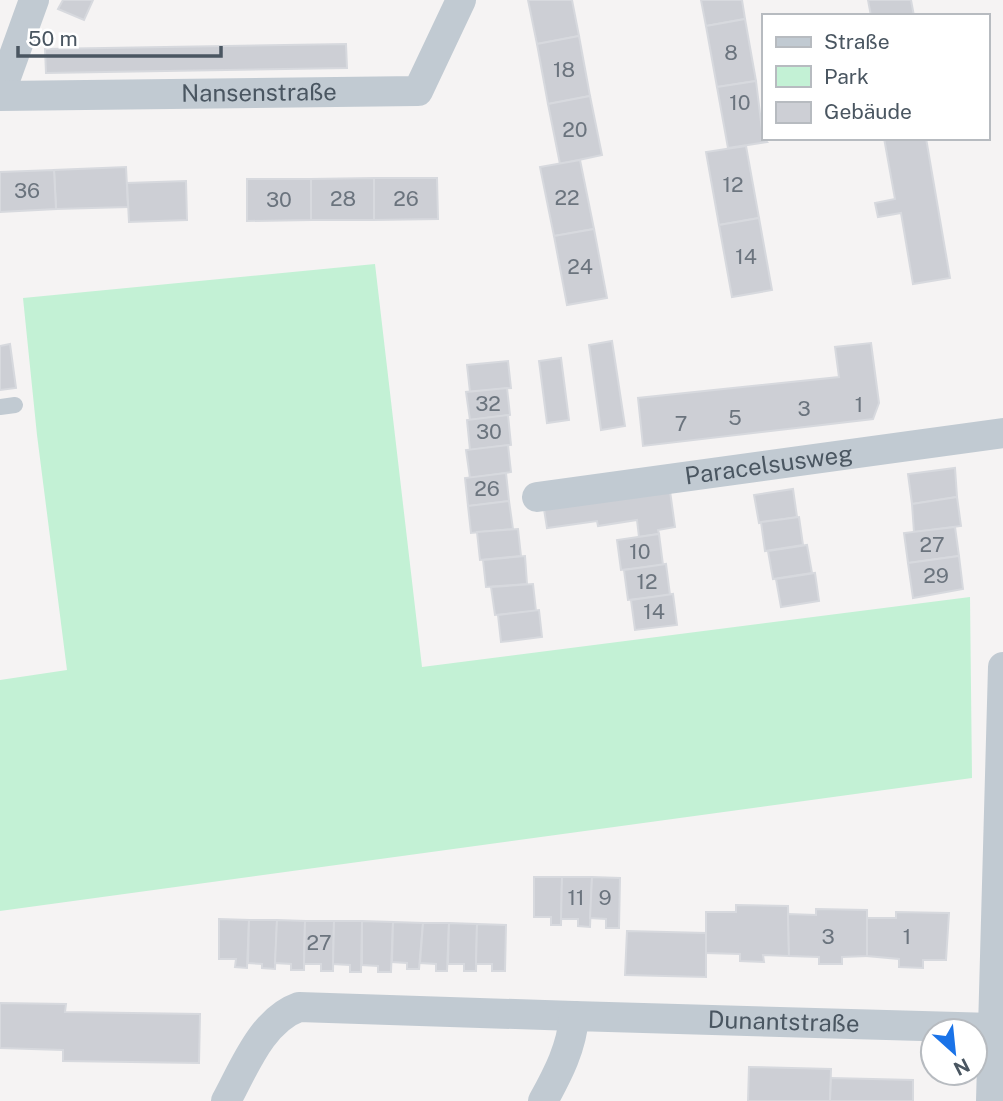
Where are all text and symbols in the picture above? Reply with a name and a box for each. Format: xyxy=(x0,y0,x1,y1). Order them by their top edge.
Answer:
scale bar xyxy=(18,14,220,58)
legend xyxy=(762,14,989,140)
text: 50 m xyxy=(28,26,78,51)
text: Straße xyxy=(824,29,890,54)
house number: 8 xyxy=(724,40,738,65)
house number: 18 xyxy=(553,57,575,82)
text: Park xyxy=(824,64,869,89)
street label: Nansenstraße xyxy=(181,77,337,107)
house number: 10 xyxy=(729,90,751,115)
text: Gebäude xyxy=(824,99,912,124)
house number: 20 xyxy=(562,117,588,142)
house number: 12 xyxy=(722,172,744,197)
house number: 36 xyxy=(14,178,40,203)
house number: 22 xyxy=(554,185,580,210)
house number: 28 xyxy=(330,186,356,211)
house number: 26 xyxy=(393,186,419,211)
house number: 30 xyxy=(266,187,292,212)
house number: 14 xyxy=(735,244,757,269)
house number: 24 xyxy=(567,254,593,279)
house number: 32 xyxy=(475,391,501,416)
house number: 1 xyxy=(855,392,863,417)
house number: 3 xyxy=(797,396,811,421)
house number: 5 xyxy=(728,405,742,430)
house number: 7 xyxy=(675,411,687,436)
house number: 30 xyxy=(476,419,502,444)
street label: Paracelsusweg xyxy=(683,439,854,490)
house number: 26 xyxy=(474,476,500,501)
house number: 27 xyxy=(919,532,945,557)
house number: 10 xyxy=(629,539,651,564)
house number: 29 xyxy=(923,563,949,588)
house number: 12 xyxy=(636,569,658,594)
house number: 14 xyxy=(643,599,665,624)
house number: 11 xyxy=(567,885,585,910)
house number: 9 xyxy=(598,885,612,910)
house number: 3 xyxy=(821,924,835,949)
house number: 1 xyxy=(903,924,911,949)
house number: 27 xyxy=(306,930,332,955)
street label: Dunantstraße xyxy=(707,1005,860,1037)
north arrow xyxy=(919,1017,989,1087)
text: N xyxy=(950,1054,973,1080)

